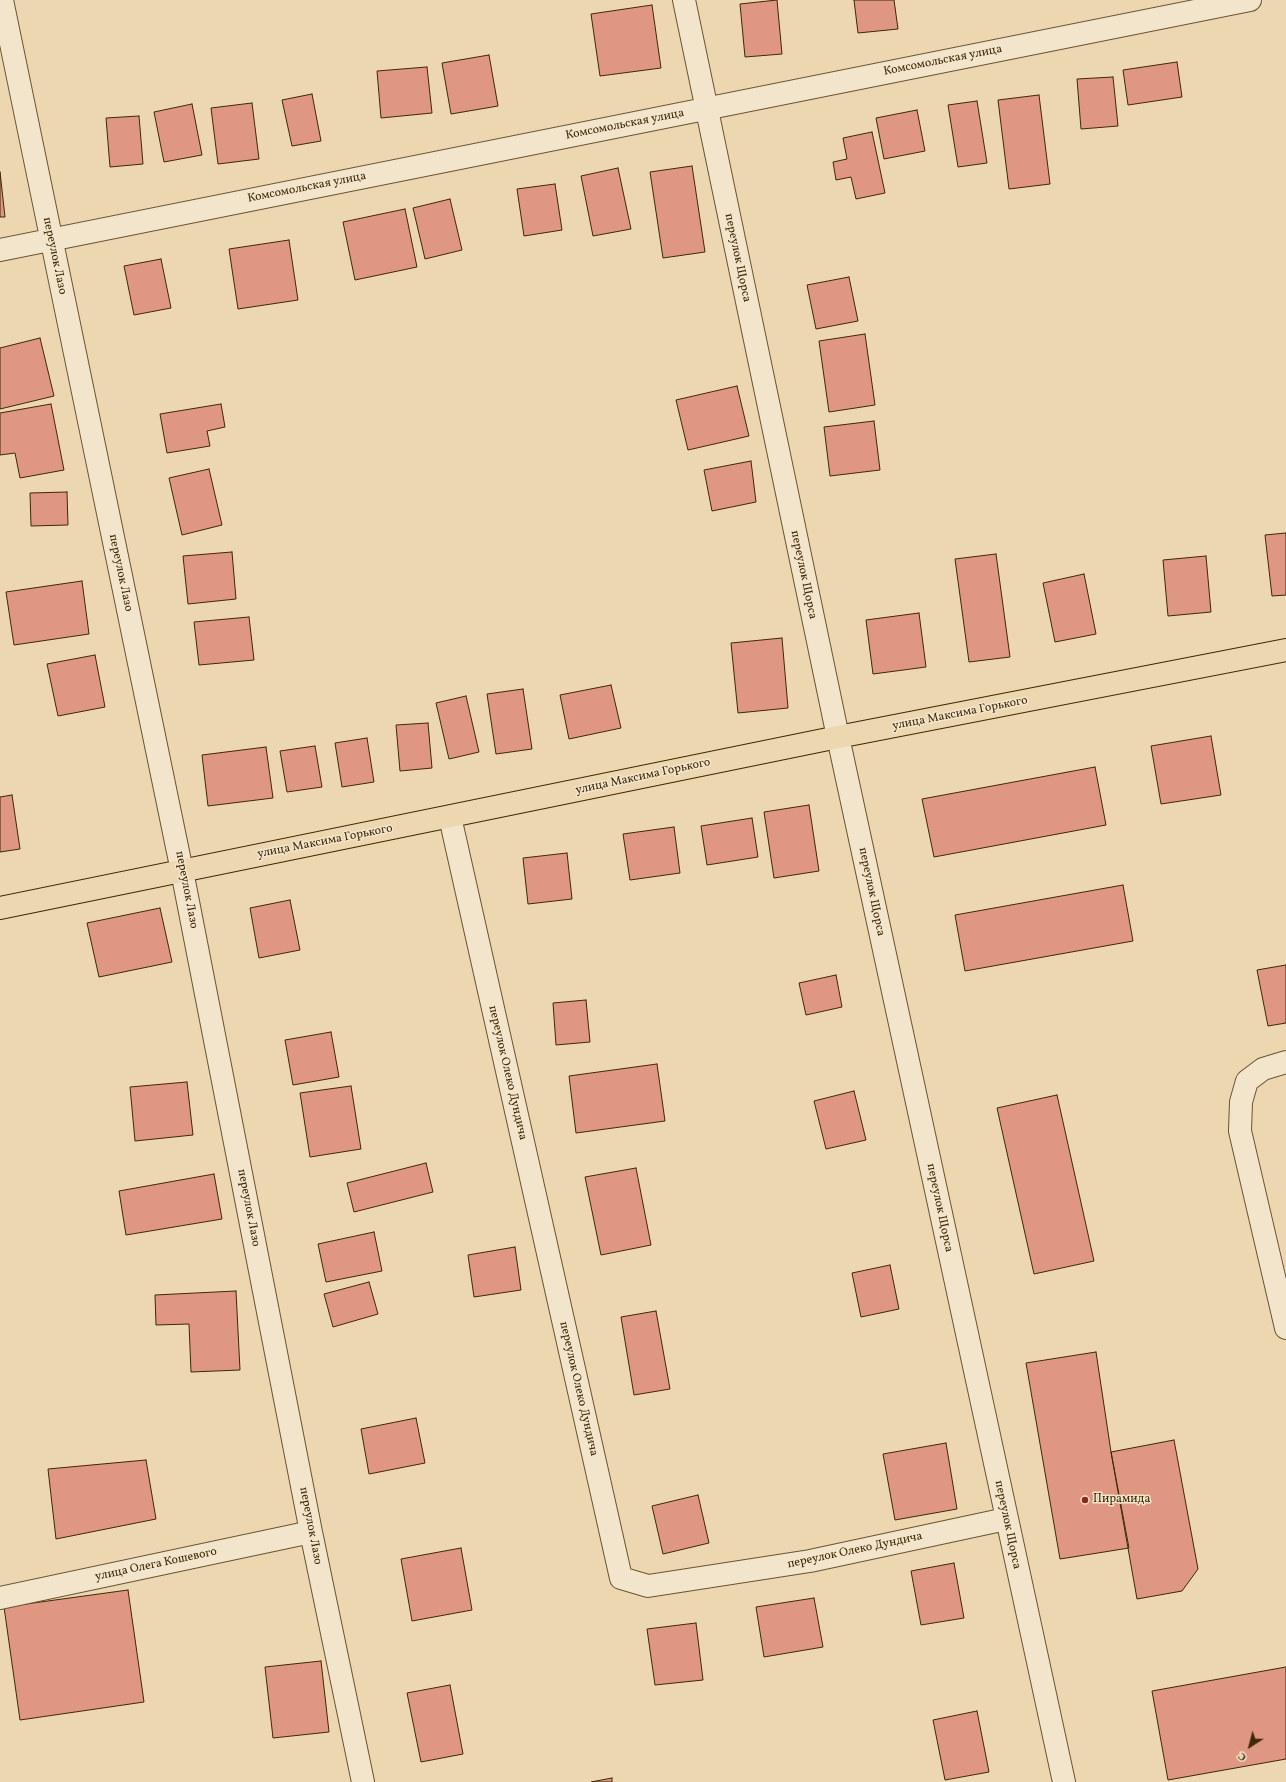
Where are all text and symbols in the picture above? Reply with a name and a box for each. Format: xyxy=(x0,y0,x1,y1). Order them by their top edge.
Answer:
street label: Комсомольская улица xyxy=(883,42,1003,80)
street label: Комсомольская улица xyxy=(565,106,685,144)
street label: Комсомольская улица xyxy=(247,169,367,207)
street label: переулок Щорса xyxy=(721,212,753,304)
street label: переулок Лазо xyxy=(39,216,69,296)
street label: переулок Щорса xyxy=(787,529,819,621)
street label: переулок Лазо xyxy=(105,533,135,613)
street label: улица Максима Горького xyxy=(891,694,1029,734)
street label: улица Максима Горького xyxy=(574,756,712,798)
street label: улица Максима Горького xyxy=(256,822,394,862)
street label: переулок Щорса xyxy=(855,846,887,938)
street label: переулок Лазо xyxy=(171,850,201,930)
street label: переулок Олеко Дундича xyxy=(485,1004,529,1142)
street label: переулок Щорса xyxy=(923,1162,955,1254)
street label: переулок Лазо xyxy=(233,1168,263,1248)
street label: переулок Олеко Дундича xyxy=(556,1320,600,1458)
street label: переулок Щорса xyxy=(991,1479,1023,1571)
street label: переулок Лазо xyxy=(295,1486,325,1566)
place label: Пирамида xyxy=(1093,1493,1150,1507)
marker: Пирамида xyxy=(1080,1495,1090,1505)
street label: переулок Олеко Дундича xyxy=(786,1530,924,1572)
street label: улица Олега Кошевого xyxy=(94,1545,218,1585)
north arrow xyxy=(1230,1726,1270,1766)
text: С xyxy=(1235,1748,1250,1764)

